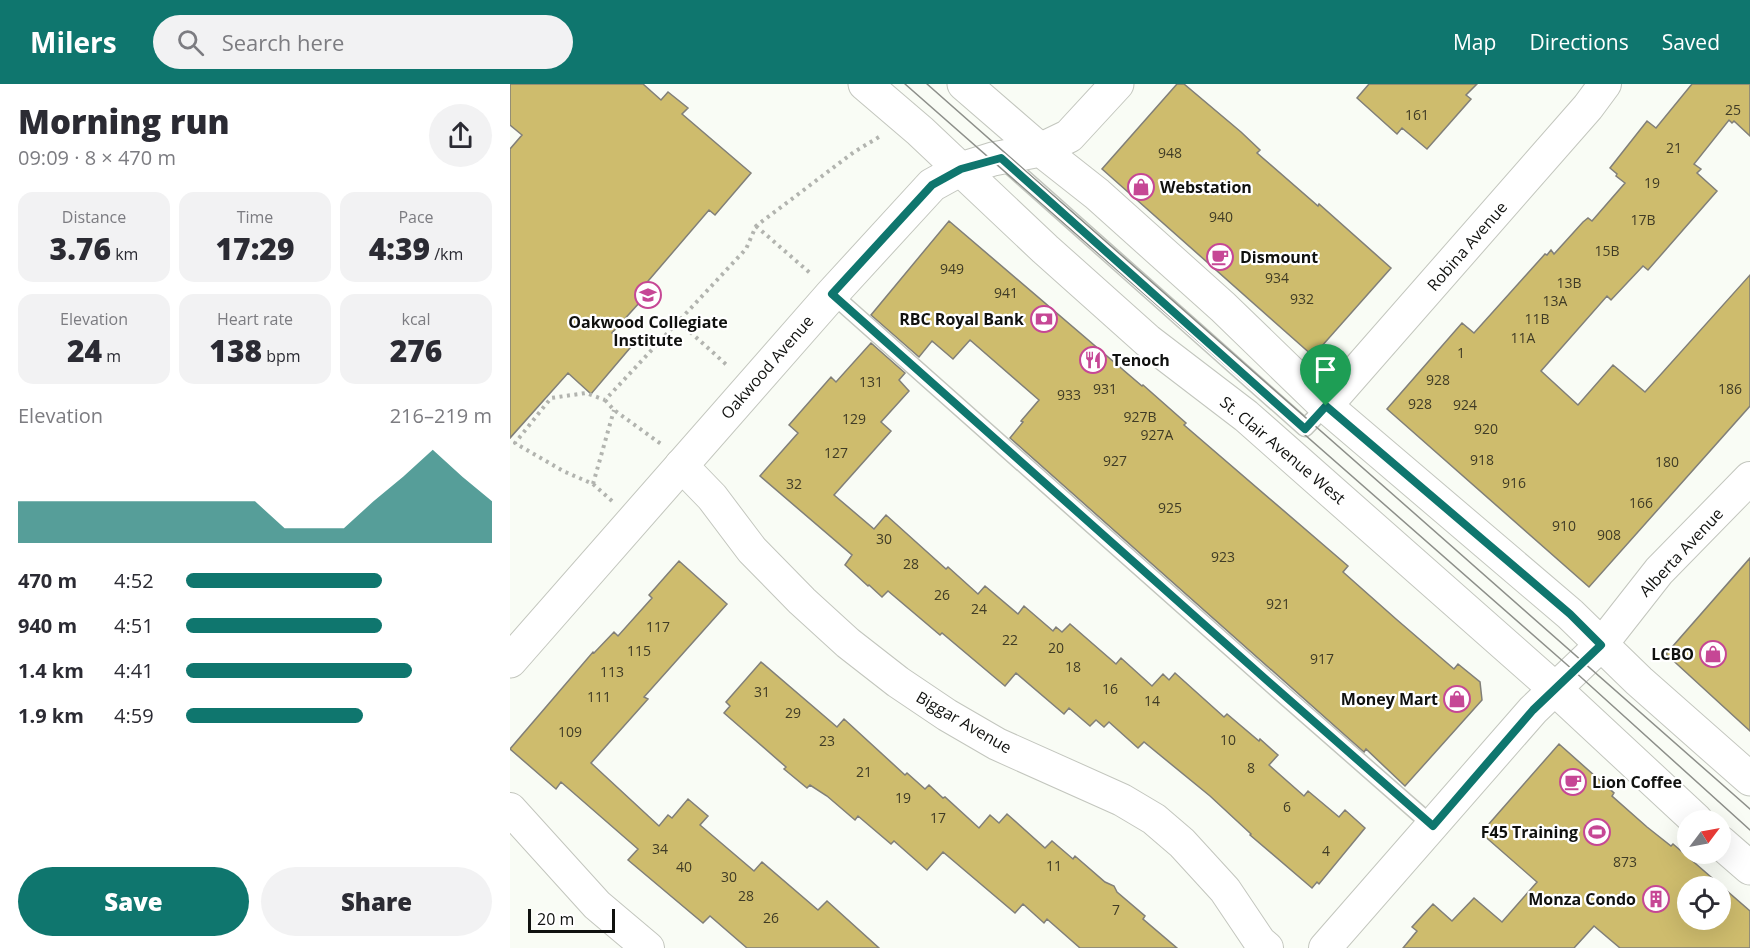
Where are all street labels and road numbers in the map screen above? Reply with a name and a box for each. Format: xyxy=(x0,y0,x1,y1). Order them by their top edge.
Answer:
street label: Robina Avenue xyxy=(1422,197,1512,295)
street label: Oakwood Avenue xyxy=(716,310,818,424)
street label: St. Clair Avenue West xyxy=(1216,391,1351,509)
street label: Alberta Avenue xyxy=(1634,503,1728,601)
street label: Biggar Avenue xyxy=(912,686,1016,758)

